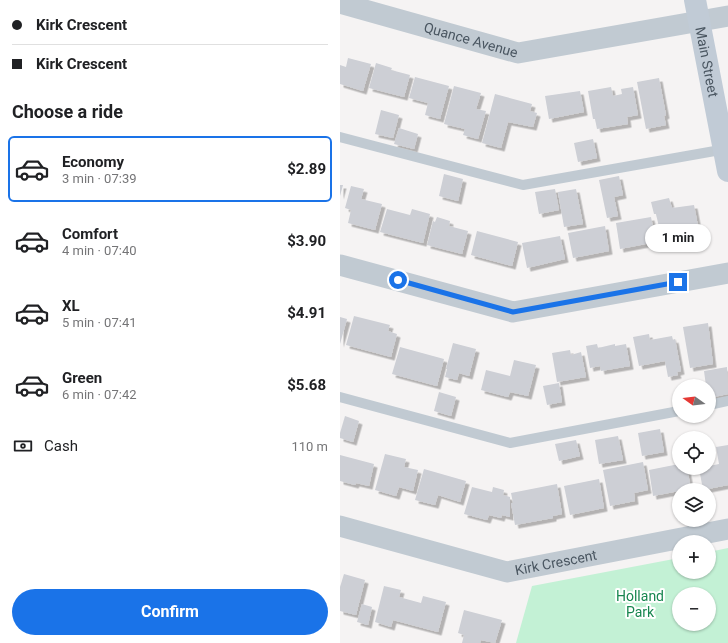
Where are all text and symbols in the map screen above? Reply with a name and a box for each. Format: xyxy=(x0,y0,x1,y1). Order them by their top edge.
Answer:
text: Kirk Crescent xyxy=(36,16,127,34)
street label: Quance Avenue xyxy=(422,19,520,61)
street label: Main Street xyxy=(692,25,722,99)
text: Kirk Crescent xyxy=(36,55,127,73)
text: Choose a ride xyxy=(12,101,123,122)
icon: car xyxy=(14,151,50,187)
text: Economy xyxy=(62,153,124,171)
text: $2.89 xyxy=(287,160,326,178)
text: 3 min · 07:39 xyxy=(62,171,137,186)
icon: car xyxy=(14,223,50,259)
callout: 1 min xyxy=(645,224,711,252)
text: Comfort xyxy=(62,225,118,243)
text: 1 min xyxy=(662,230,694,245)
text: $3.90 xyxy=(287,232,326,250)
text: 4 min · 07:40 xyxy=(62,243,137,258)
route start xyxy=(389,271,407,289)
route end xyxy=(669,273,687,291)
icon: car xyxy=(14,295,50,331)
text: XL xyxy=(62,297,80,315)
text: $4.91 xyxy=(287,304,326,322)
text: 5 min · 07:41 xyxy=(62,315,137,330)
icon: car xyxy=(14,367,50,403)
text: Green xyxy=(62,369,102,387)
text: $5.68 xyxy=(287,376,326,394)
north arrow xyxy=(672,379,716,423)
map controls xyxy=(672,379,716,631)
text: 6 min · 07:42 xyxy=(62,387,137,402)
button: locate xyxy=(672,431,716,475)
icon: cash xyxy=(12,435,34,457)
text: Cash xyxy=(44,437,78,455)
text: 110 m xyxy=(291,439,328,454)
button: layers xyxy=(672,483,716,527)
button: + xyxy=(672,535,716,579)
street label: Kirk Crescent xyxy=(514,547,599,578)
button: − xyxy=(672,587,716,631)
park label: Holland Park xyxy=(616,588,664,620)
button: Confirm xyxy=(12,589,328,635)

